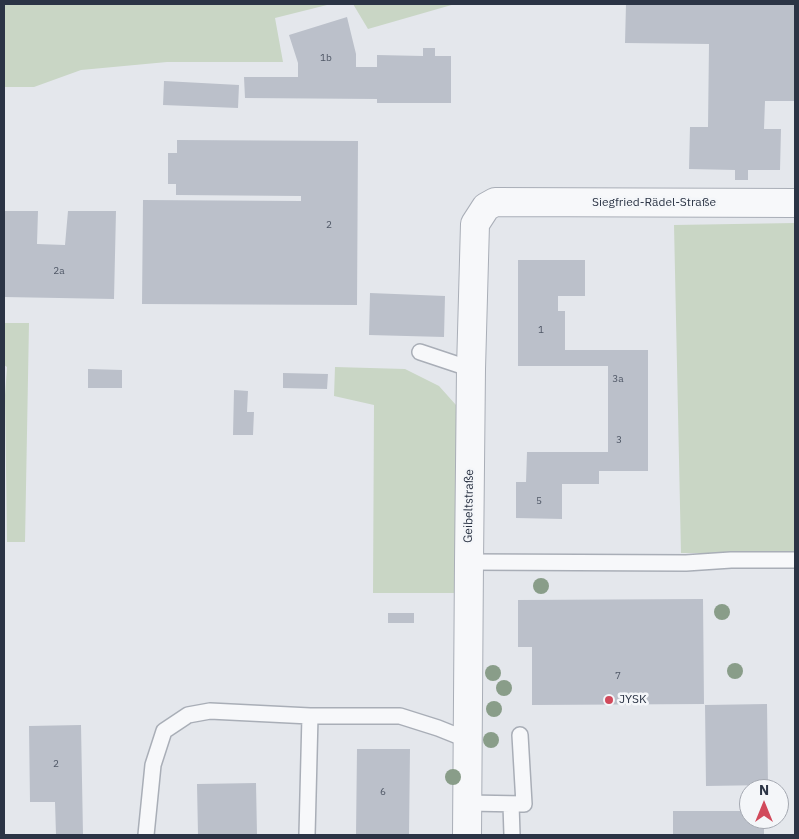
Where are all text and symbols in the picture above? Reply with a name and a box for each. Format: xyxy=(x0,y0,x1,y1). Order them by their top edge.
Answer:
house number: 1b xyxy=(320,52,332,64)
street label: Siegfried-Rädel-Straße xyxy=(592,196,716,210)
house number: 2 xyxy=(326,219,332,231)
house number: 2a xyxy=(53,265,65,277)
house number: 1 xyxy=(538,324,544,336)
house number: 3a xyxy=(612,373,624,385)
house number: 3 xyxy=(616,434,622,446)
street label: Geibeltstraße xyxy=(461,469,477,543)
house number: 5 xyxy=(536,495,542,507)
house number: 7 xyxy=(615,670,621,682)
place label: JYSK xyxy=(619,693,647,707)
marker: JYSK xyxy=(603,694,615,706)
house number: 2 xyxy=(53,758,59,770)
north arrow xyxy=(739,779,789,829)
text: N xyxy=(759,781,769,799)
house number: 6 xyxy=(380,786,386,798)

